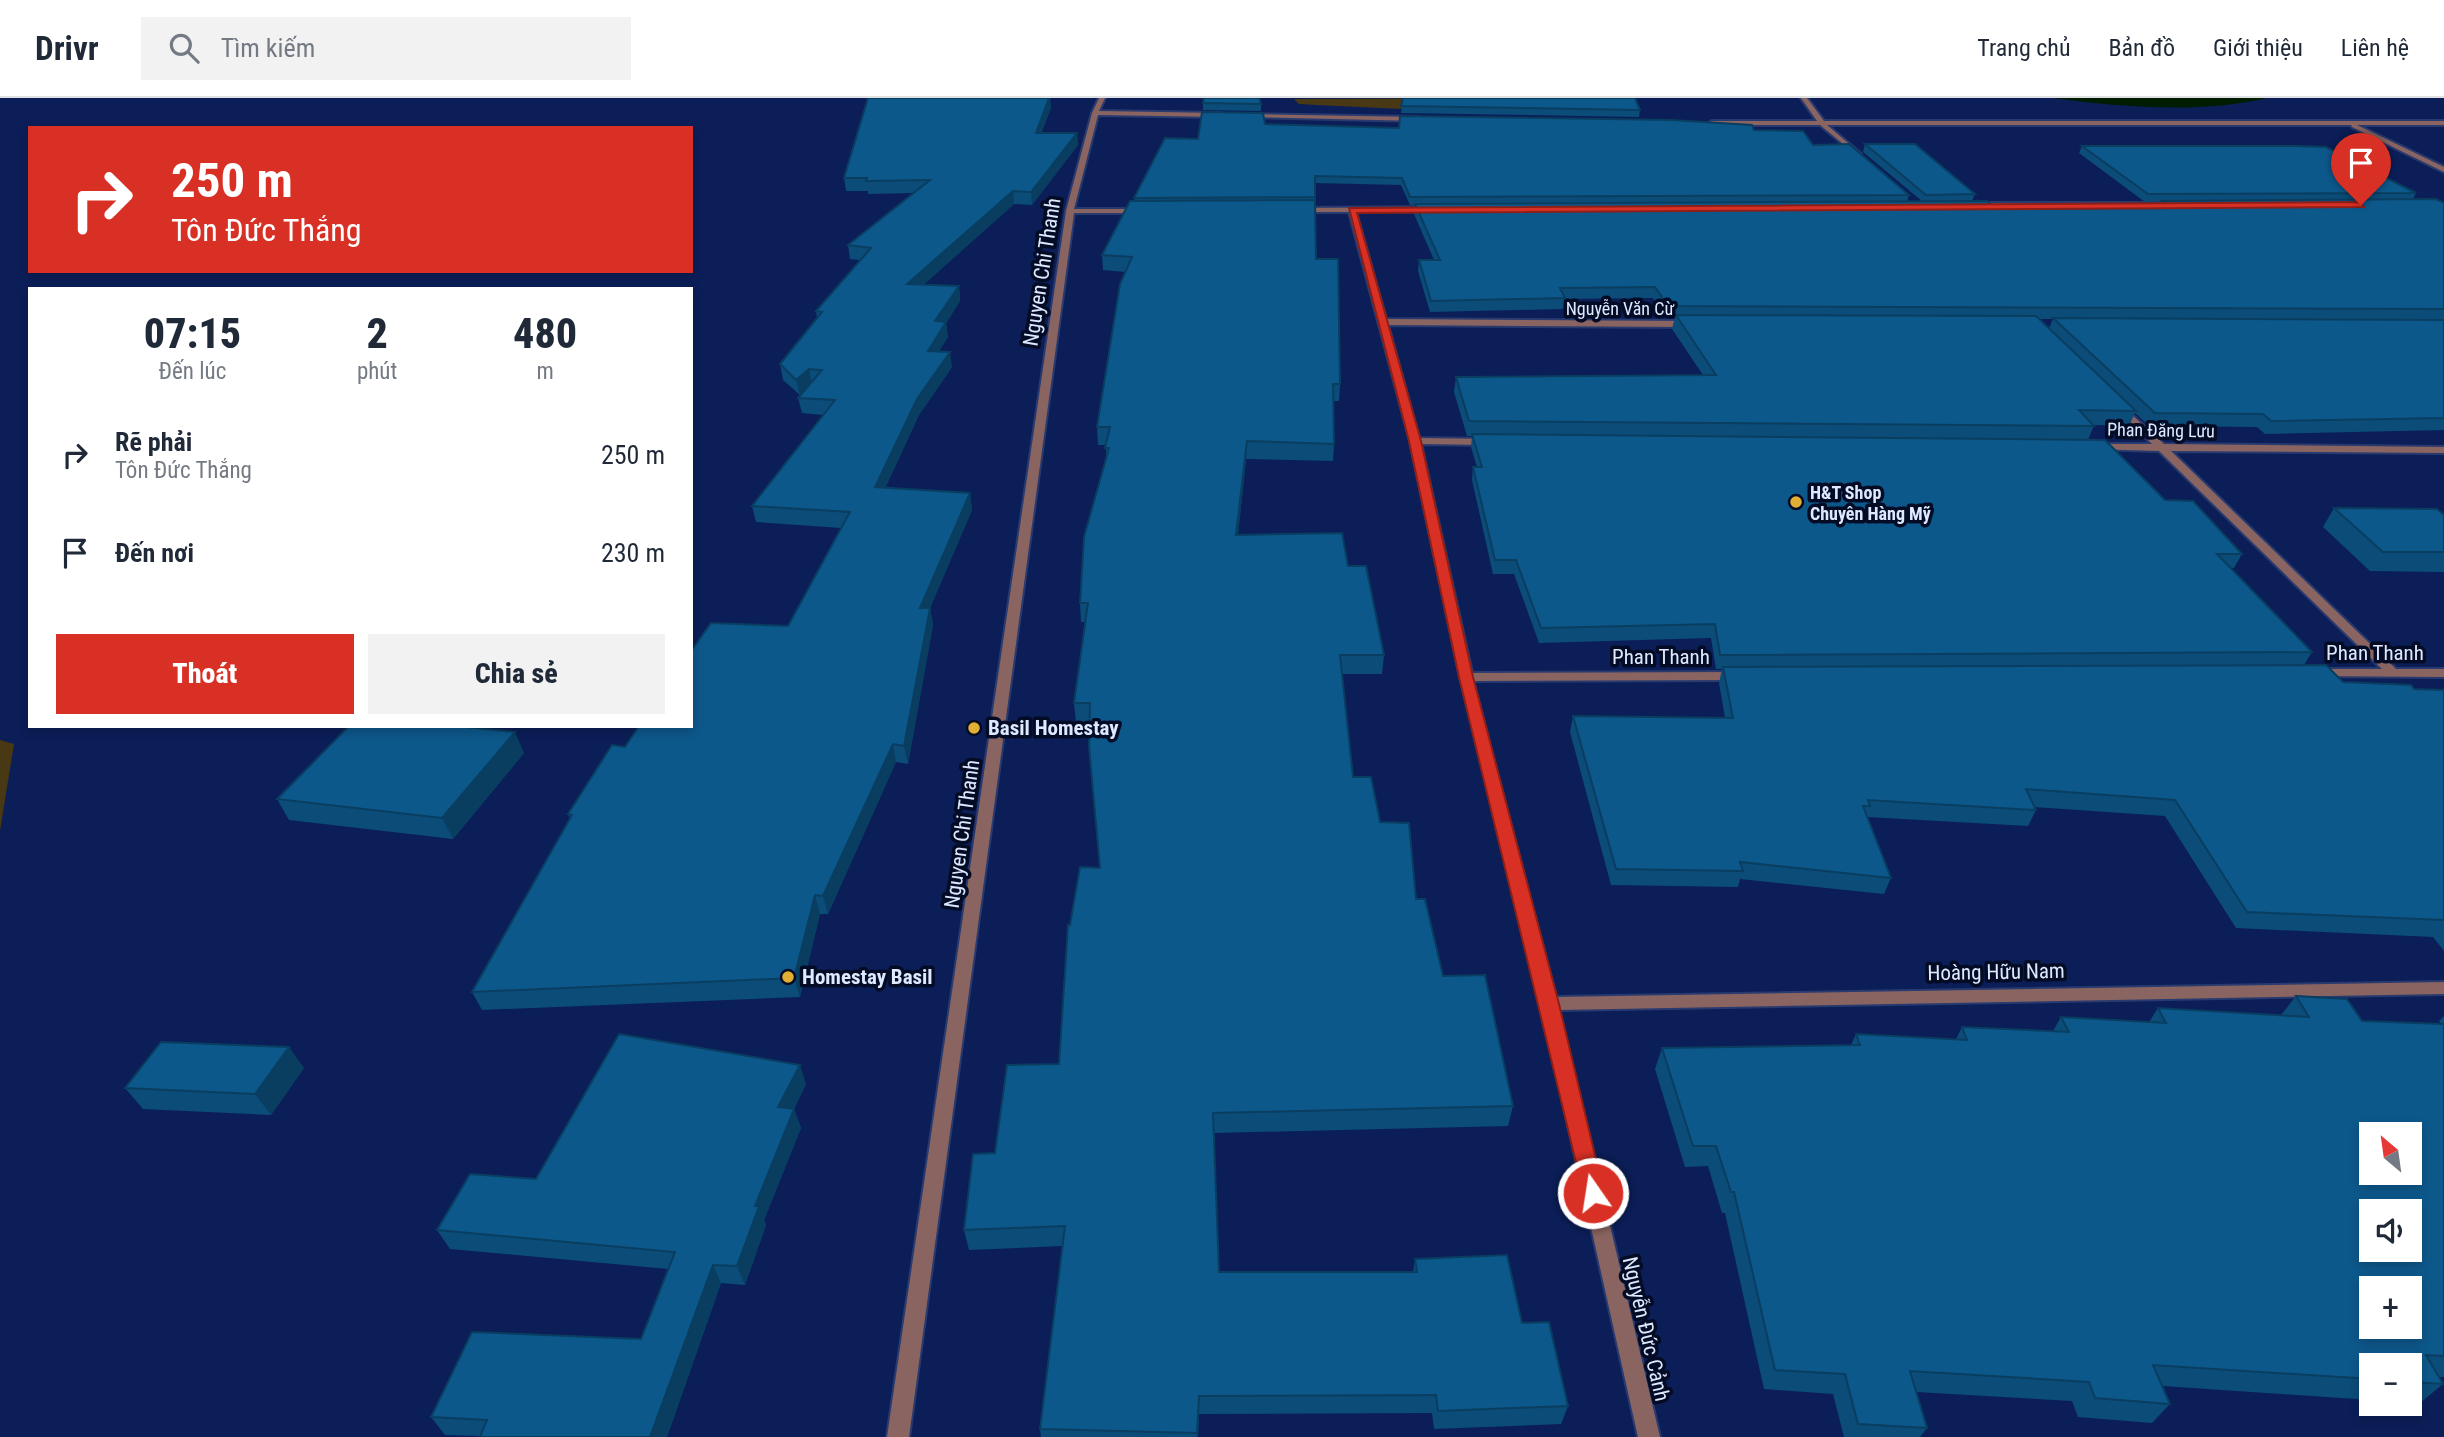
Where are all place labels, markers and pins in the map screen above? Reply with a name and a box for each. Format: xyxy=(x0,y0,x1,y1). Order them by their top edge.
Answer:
pin xyxy=(2331,133,2391,205)
place label: H&T Shop Chuyên Hàng Mỹ xyxy=(1810,482,1931,524)
marker: H&T Shop Chuyên Hàng Mỹ xyxy=(1788,494,1804,510)
place label: Basil Homestay xyxy=(988,716,1119,740)
marker: Basil Homestay xyxy=(966,720,982,736)
place label: Homestay Basil xyxy=(802,965,933,989)
marker: Homestay Basil xyxy=(780,969,796,985)

